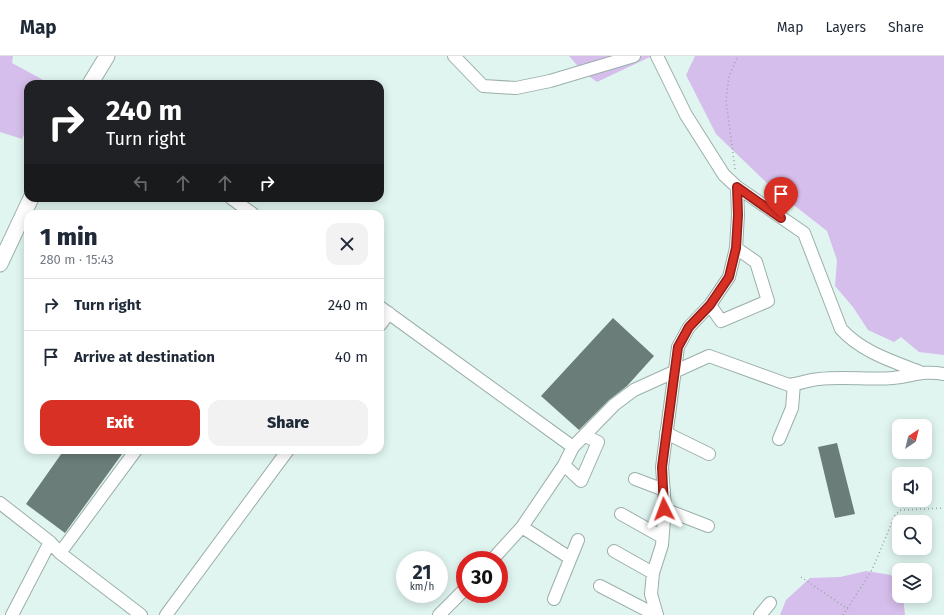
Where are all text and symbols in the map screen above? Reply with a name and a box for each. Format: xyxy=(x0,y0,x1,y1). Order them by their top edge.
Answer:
text: Map xyxy=(20,16,57,39)
text: Map xyxy=(777,19,803,36)
text: Layers xyxy=(825,19,866,36)
text: Share xyxy=(888,19,924,36)
text: 240 m xyxy=(106,94,182,127)
icon: right xyxy=(40,96,92,148)
text: Turn right xyxy=(106,128,186,150)
icon: left xyxy=(130,172,152,194)
icon: ahead xyxy=(172,172,194,194)
icon: ahead xyxy=(214,172,236,194)
icon: right xyxy=(256,172,278,194)
pin xyxy=(764,177,798,218)
icon: arrive xyxy=(770,183,792,205)
text: 1 min xyxy=(40,223,98,251)
button: close xyxy=(326,223,368,265)
text: 280 m · 15:43 xyxy=(40,252,114,267)
icon: right xyxy=(40,294,62,316)
text: Turn right xyxy=(74,296,141,314)
text: 240 m xyxy=(328,296,368,314)
icon: arrive xyxy=(40,346,62,368)
text: Arrive at destination xyxy=(74,348,215,366)
text: 40 m xyxy=(335,348,368,366)
button: Exit xyxy=(40,400,200,446)
button: Share xyxy=(208,400,368,446)
north arrow xyxy=(892,419,932,459)
map controls xyxy=(892,419,932,603)
button: sound xyxy=(892,467,932,507)
position arrow xyxy=(643,488,685,530)
button: search xyxy=(892,515,932,555)
speed limit sign: 30 xyxy=(456,551,508,603)
text: 21 xyxy=(412,560,432,584)
button: layers xyxy=(892,563,932,603)
text: km/h xyxy=(410,581,434,593)

